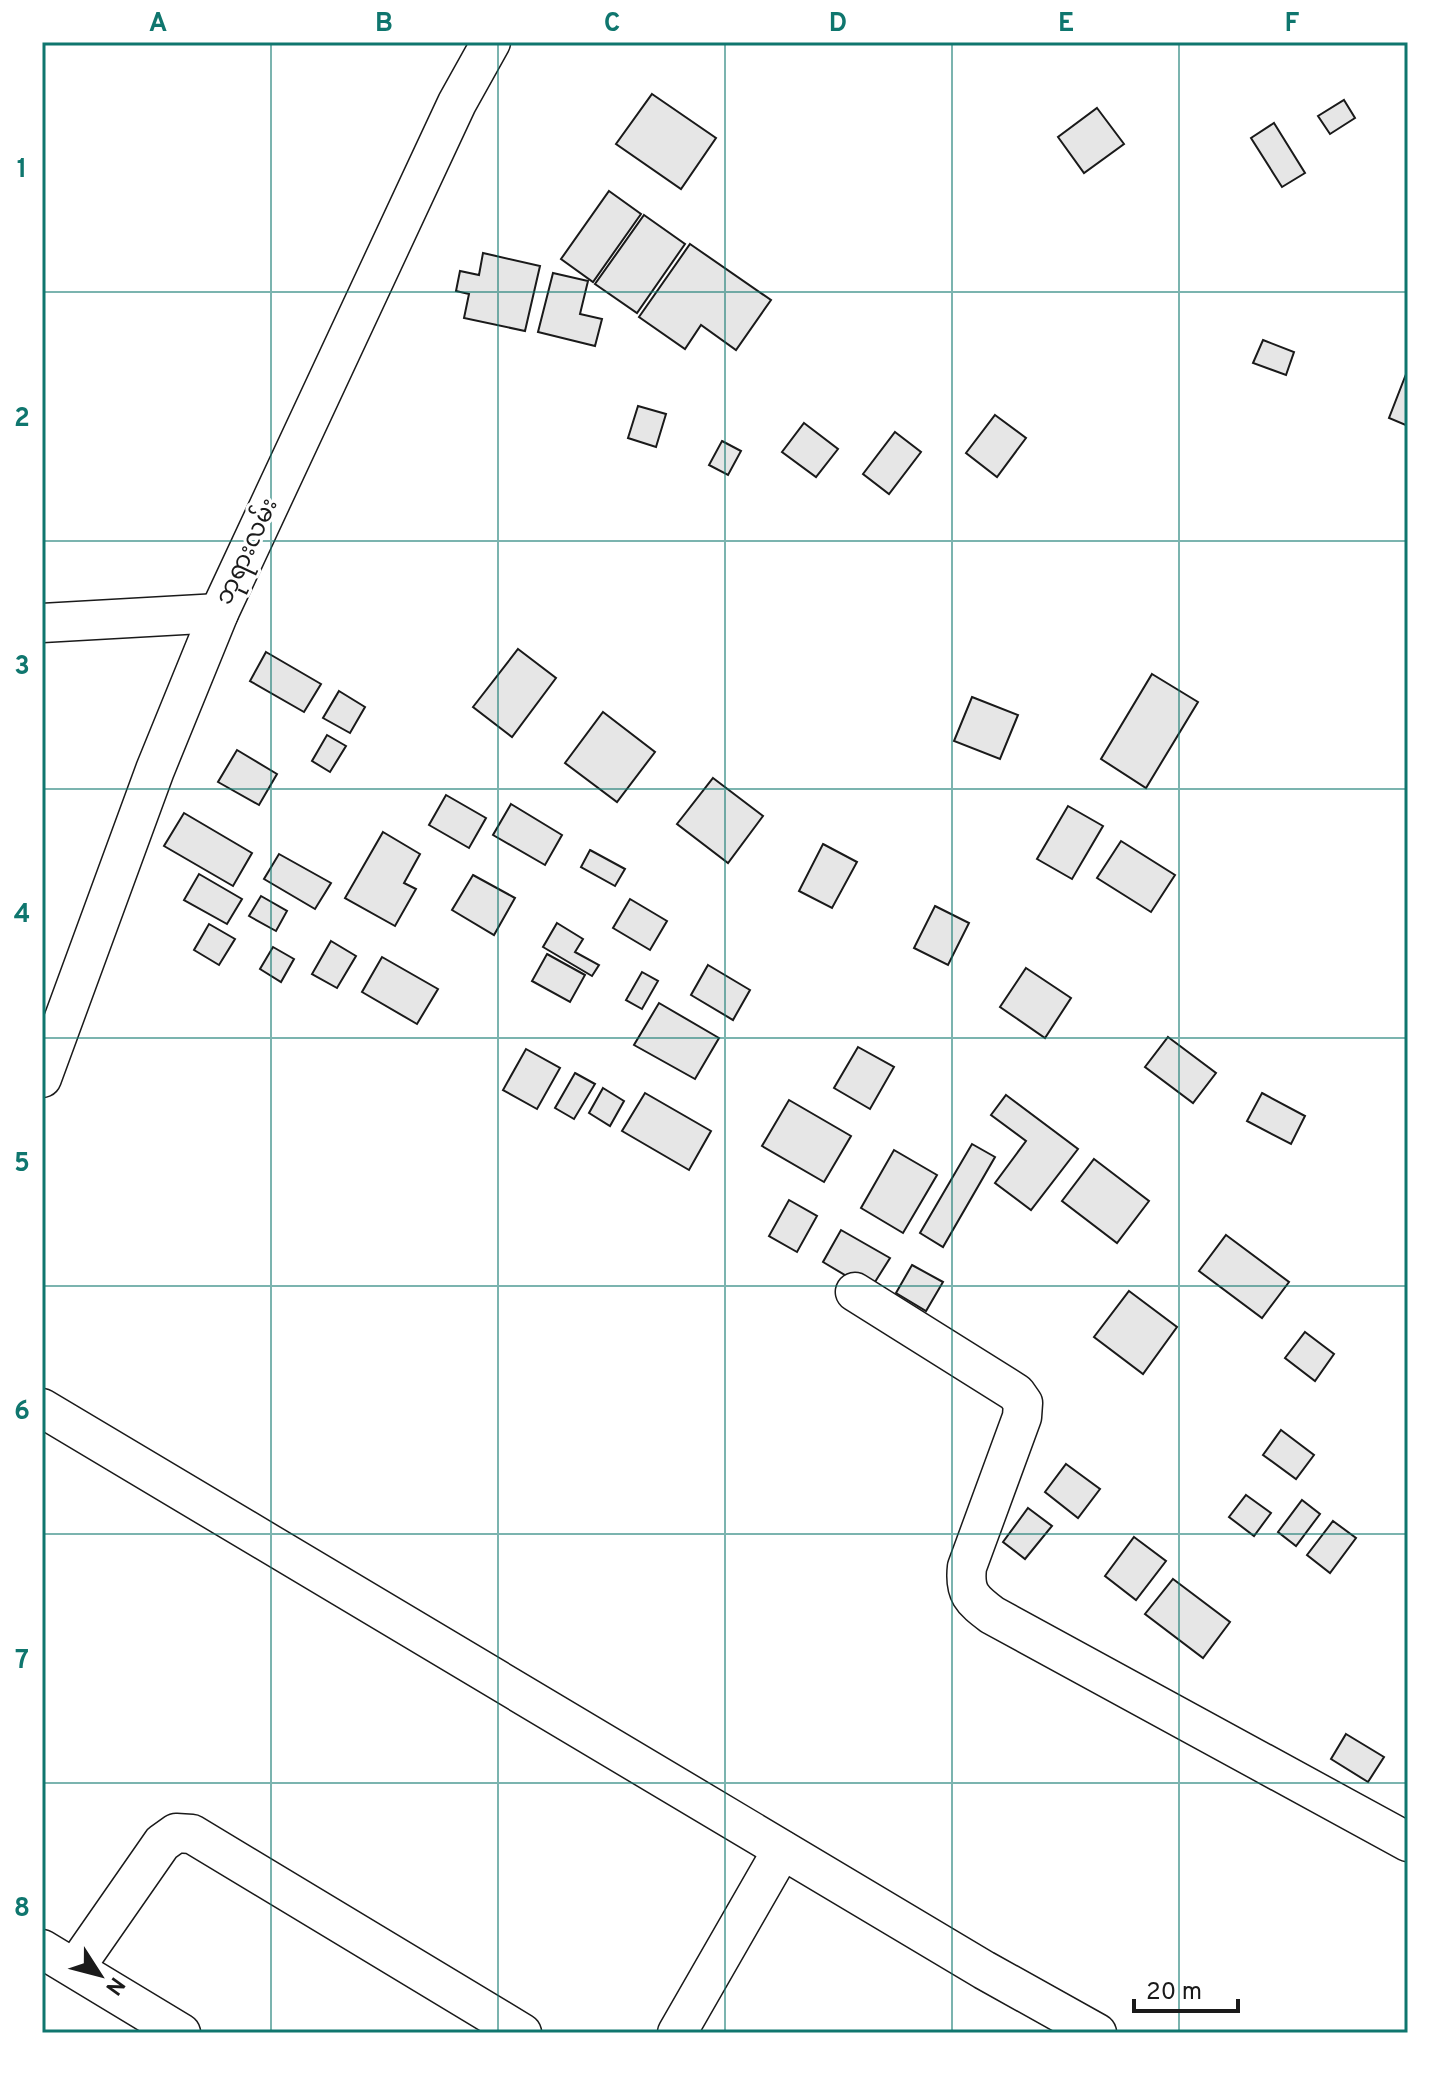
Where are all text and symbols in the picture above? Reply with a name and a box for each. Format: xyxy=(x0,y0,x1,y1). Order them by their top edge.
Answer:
text: A xyxy=(149,8,167,41)
text: B xyxy=(375,8,393,41)
text: C xyxy=(604,8,620,41)
text: D xyxy=(829,8,847,41)
text: E xyxy=(1058,8,1074,41)
text: F xyxy=(1285,8,1300,41)
text: 1 xyxy=(17,154,27,187)
text: 2 xyxy=(14,403,30,436)
street label: ဘုရားလမ်း xyxy=(208,493,288,611)
text: 3 xyxy=(14,651,30,684)
text: 4 xyxy=(14,899,30,932)
text: 5 xyxy=(14,1148,30,1181)
text: 6 xyxy=(14,1396,30,1429)
text: 7 xyxy=(15,1645,29,1678)
text: 8 xyxy=(14,1893,30,1926)
north arrow xyxy=(60,1935,140,2015)
scale bar xyxy=(1134,1963,1238,2013)
text: N xyxy=(99,1971,130,2000)
text: 20 m xyxy=(1146,1978,1202,2008)

